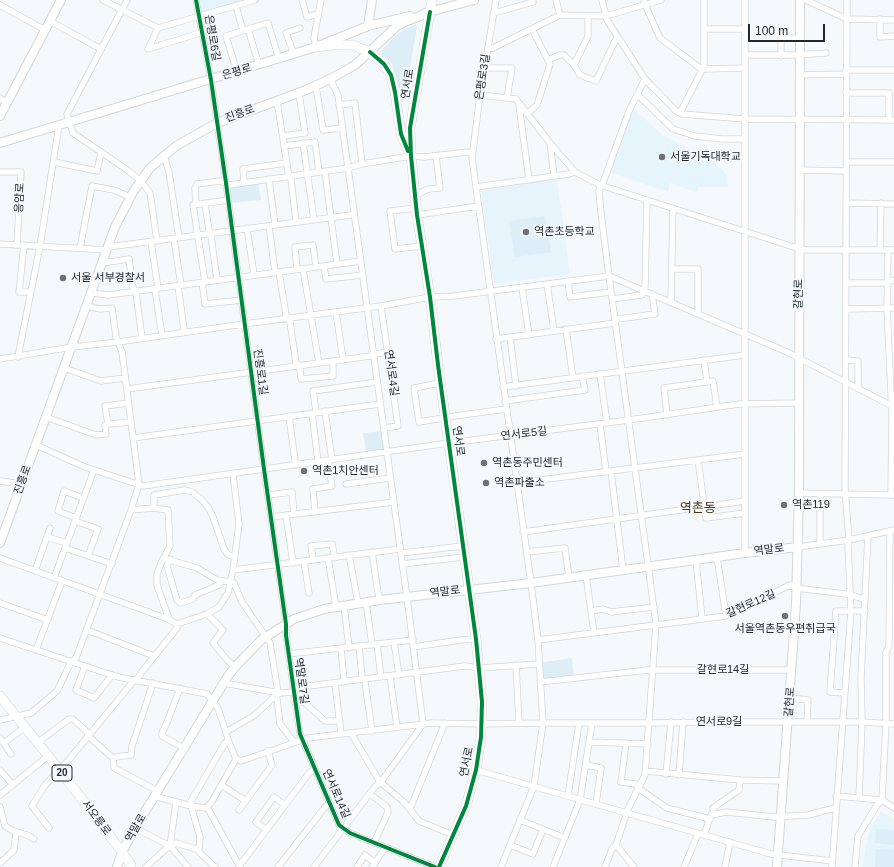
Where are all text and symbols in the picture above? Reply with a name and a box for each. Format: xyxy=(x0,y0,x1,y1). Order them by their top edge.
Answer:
street label: 은평로6길 xyxy=(201,14,223,62)
scale bar xyxy=(750,16,827,42)
text: 100 m xyxy=(755,24,788,38)
street label: 은평로3길 xyxy=(473,53,493,101)
street label: 은평로 xyxy=(221,61,253,83)
street label: 연서로 xyxy=(399,68,417,100)
street label: 진흥로 xyxy=(223,103,257,125)
place label: 서울기독대학교 xyxy=(670,150,741,164)
marker: 서울기독대학교 xyxy=(657,152,667,162)
street label: 응암로 xyxy=(13,182,27,214)
place label: 역촌초등학교 xyxy=(534,225,595,239)
marker: 역촌초등학교 xyxy=(521,227,531,237)
place label: 서울 서부경찰서 xyxy=(71,271,145,285)
marker: 서울 서부경찰서 xyxy=(58,273,68,283)
street label: 갈현로 xyxy=(792,279,806,309)
street label: 진흥로1길 xyxy=(250,348,270,396)
street label: 연서로4길 xyxy=(381,349,401,397)
street label: 연서로 xyxy=(449,425,467,457)
street label: 연서로5길 xyxy=(500,425,548,443)
place label: 역촌동주민센터 xyxy=(492,456,563,470)
marker: 역촌동주민센터 xyxy=(479,458,489,468)
street label: 진흥로 xyxy=(12,463,34,497)
place label: 역촌1치안센터 xyxy=(312,464,379,478)
marker: 역촌1치안센터 xyxy=(299,466,309,476)
place label: 역촌파출소 xyxy=(494,476,545,490)
marker: 역촌파출소 xyxy=(481,478,491,488)
place label: 역촌119 xyxy=(792,498,830,512)
district label: 역촌동 xyxy=(680,500,716,516)
marker: 역촌119 xyxy=(779,500,789,510)
street label: 역말로 xyxy=(753,542,785,558)
street label: 역말로 xyxy=(429,584,461,600)
street label: 갈현로12길 xyxy=(724,587,778,621)
marker: 서울역촌동우편취급국 xyxy=(780,611,790,621)
place label: 서울역촌동우편취급국 xyxy=(734,622,836,636)
street label: 역말로7길 xyxy=(291,657,311,705)
street label: 갈현로14길 xyxy=(697,663,749,677)
street label: 갈현로 xyxy=(782,686,798,718)
street label: 연서로9길 xyxy=(696,715,742,729)
street label: 연서로 xyxy=(458,746,476,778)
road number: 20 xyxy=(52,765,72,781)
street label: 연서로14길 xyxy=(319,767,353,821)
street label: 서오릉로 xyxy=(79,798,113,838)
street label: 역말로 xyxy=(123,812,149,844)

